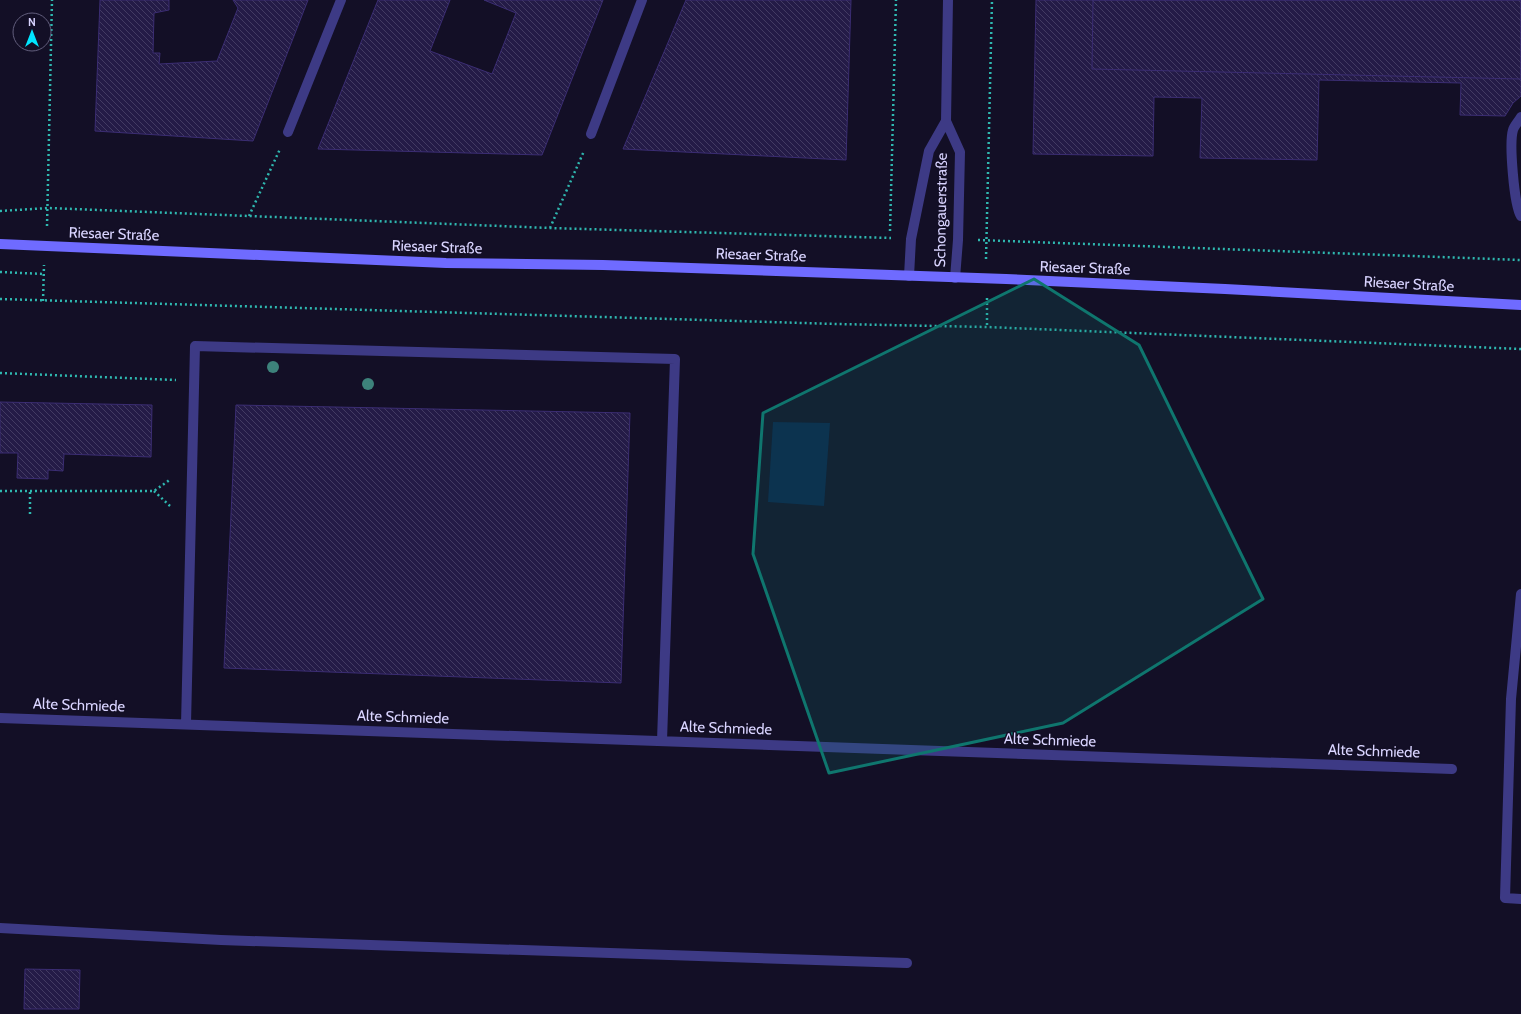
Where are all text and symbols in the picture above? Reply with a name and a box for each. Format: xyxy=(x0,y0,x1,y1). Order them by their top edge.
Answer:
north arrow xyxy=(12,12,52,52)
text: N xyxy=(28,15,36,29)
street label: Schongauerstraße xyxy=(931,152,951,267)
street label: Riesaer Straße xyxy=(68,223,160,245)
street label: Riesaer Straße xyxy=(391,236,483,258)
street label: Riesaer Straße xyxy=(715,244,807,266)
street label: Riesaer Straße xyxy=(1039,257,1131,279)
street label: Riesaer Straße xyxy=(1363,273,1455,295)
street label: Alte Schmiede xyxy=(33,694,126,716)
street label: Alte Schmiede xyxy=(357,706,450,728)
street label: Alte Schmiede xyxy=(680,717,773,739)
street label: Alte Schmiede xyxy=(1004,729,1097,751)
street label: Alte Schmiede xyxy=(1328,740,1421,762)

